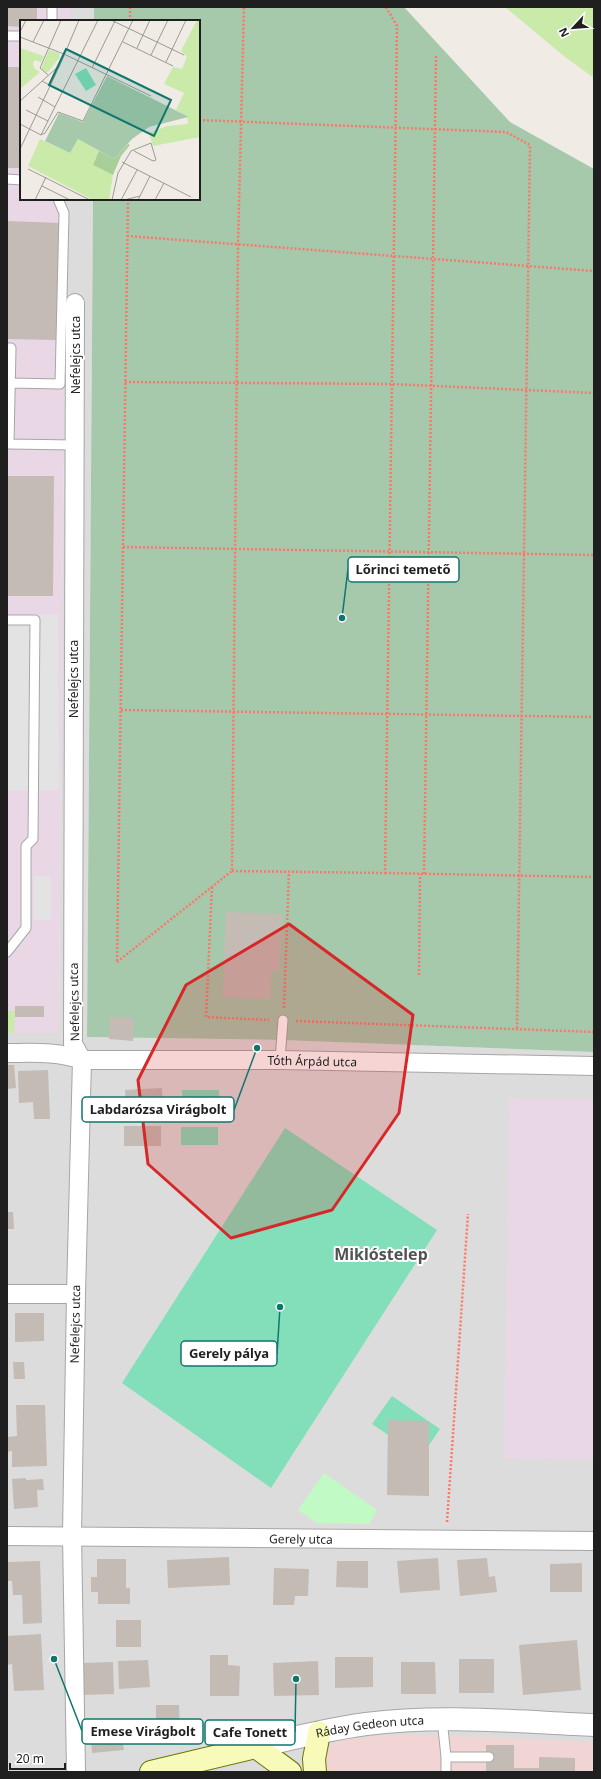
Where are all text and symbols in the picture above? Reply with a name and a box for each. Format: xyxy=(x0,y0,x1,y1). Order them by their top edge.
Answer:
north arrow xyxy=(553,8,593,48)
inset map xyxy=(20,20,200,200)
text: N xyxy=(555,25,572,40)
street label: Nefelejcs utca xyxy=(67,316,84,394)
callout: Lőrinci temető xyxy=(348,557,459,582)
text: Lőrinci temető xyxy=(355,560,451,578)
street label: Nefelejcs utca xyxy=(65,640,82,718)
street label: Nefelejcs utca xyxy=(65,963,83,1041)
street label: Tóth Árpád utca xyxy=(267,1052,357,1070)
callout: Labdarózsa Virágbolt xyxy=(82,1097,234,1122)
text: Labdarózsa Virágbolt xyxy=(90,1100,227,1118)
district label: Miklóstelep xyxy=(334,1243,428,1265)
street label: Nefelejcs utca xyxy=(66,1285,84,1363)
callout: Gerely pálya xyxy=(181,1341,277,1366)
text: Gerely pálya xyxy=(189,1344,269,1362)
street label: Gerely utca xyxy=(269,1530,333,1547)
street label: Ráday Gedeon utca xyxy=(314,1711,424,1741)
callout: Emese Virágbolt xyxy=(82,1719,203,1744)
callout: Cafe Tonett xyxy=(205,1720,295,1745)
text: Emese Virágbolt xyxy=(90,1722,196,1740)
text: Cafe Tonett xyxy=(213,1723,288,1741)
scale bar xyxy=(10,1745,65,1771)
text: 20 m xyxy=(16,1750,44,1767)

